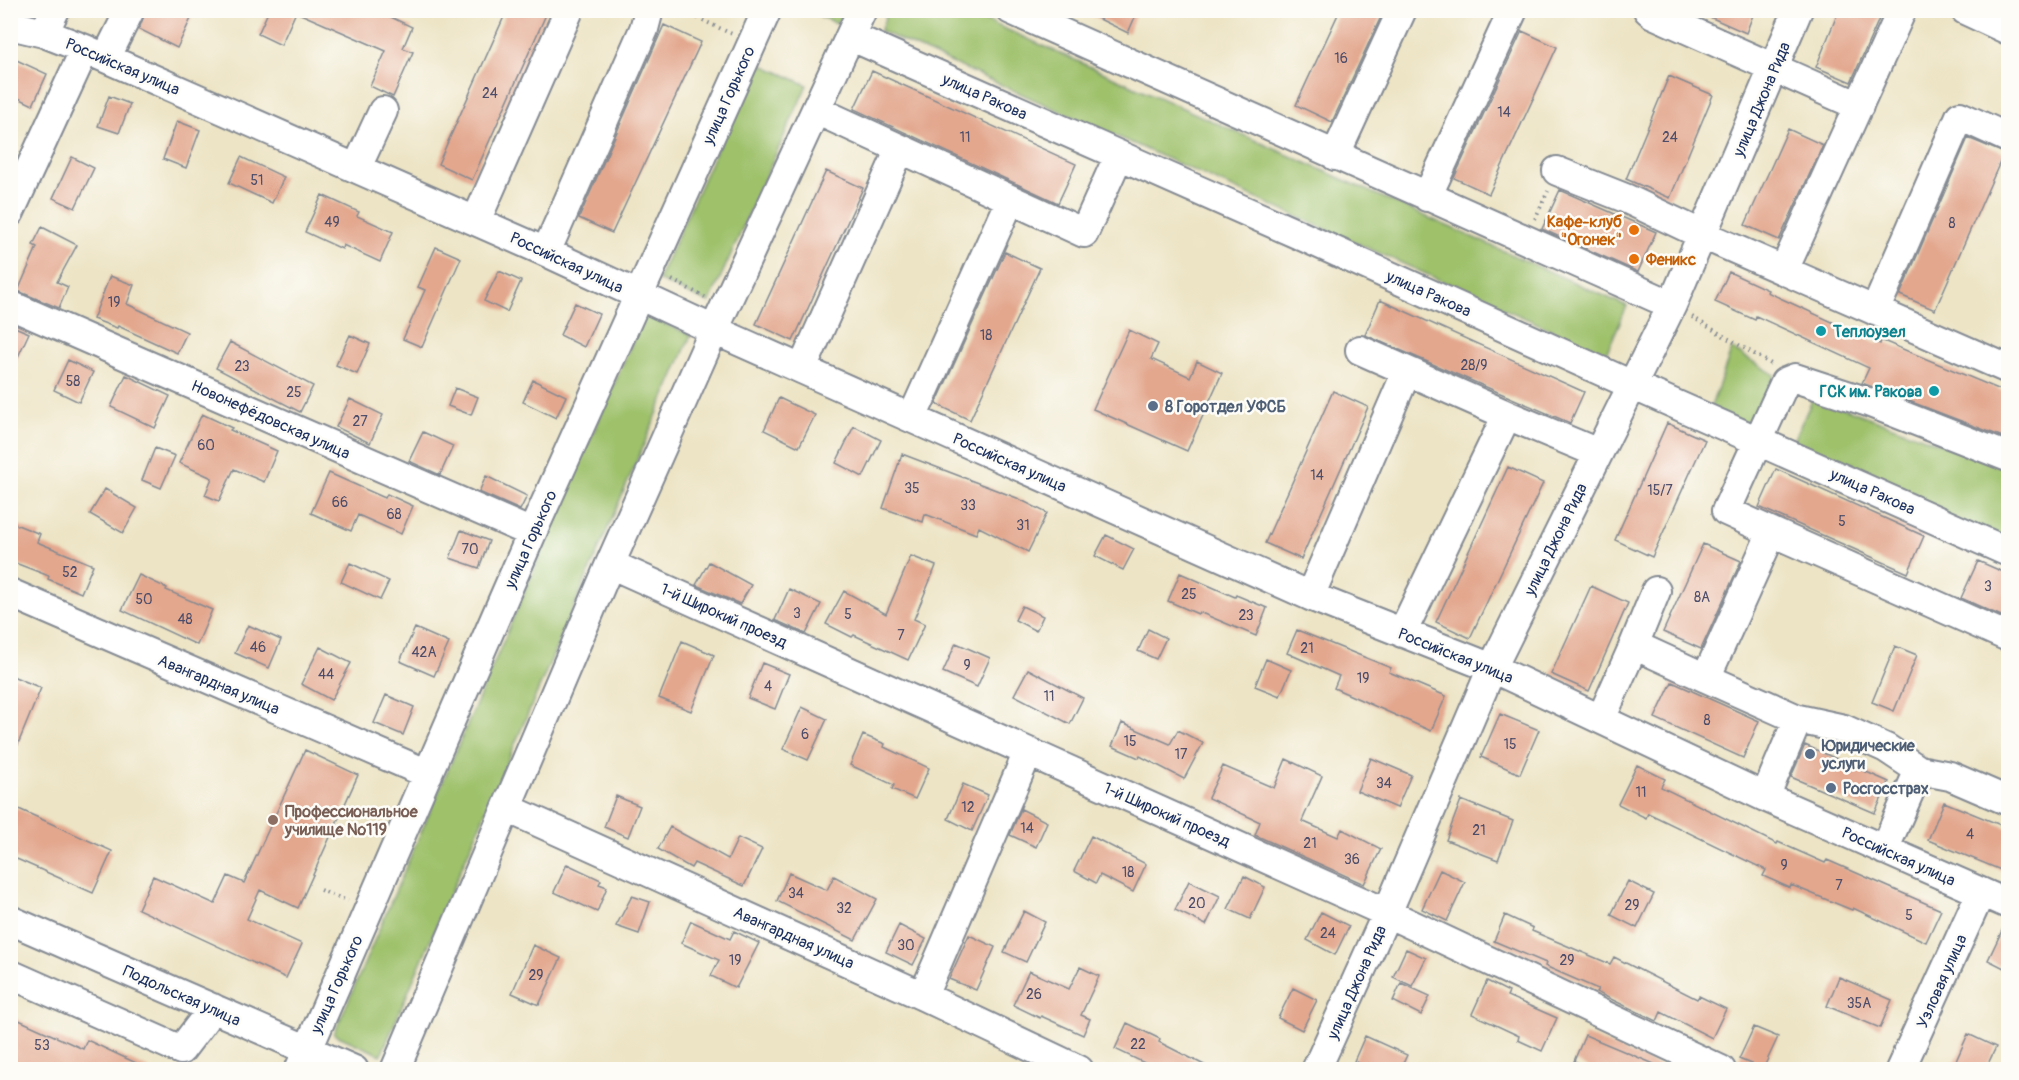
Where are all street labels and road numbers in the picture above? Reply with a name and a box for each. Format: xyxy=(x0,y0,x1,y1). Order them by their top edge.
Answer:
street label: Российская улица xyxy=(62,34,183,100)
street label: улица Джона Рида xyxy=(1728,39,1795,161)
street label: улица Горького xyxy=(698,43,760,149)
street label: улица Ракова xyxy=(938,69,1030,125)
street label: Российская улица xyxy=(507,228,626,298)
street label: улица Ракова xyxy=(1382,266,1474,322)
street label: Новонефёдовская улица xyxy=(188,376,353,464)
street label: Российская улица xyxy=(950,429,1070,497)
street label: улица Ракова xyxy=(1826,464,1918,520)
street label: улица Джона Рида xyxy=(1520,480,1592,600)
street label: улица Горького xyxy=(500,487,562,593)
street label: 1-й Широкий проезд xyxy=(657,579,790,653)
street label: Российская улица xyxy=(1395,624,1516,688)
street label: Авангардная улица xyxy=(155,650,282,720)
street label: 1-й Широкий проезд xyxy=(1100,778,1233,852)
street label: Российская улица xyxy=(1839,823,1959,891)
street label: Авангардная улица xyxy=(730,902,857,973)
street label: улица Джона Рида xyxy=(1322,922,1391,1043)
street label: Узловая улица xyxy=(1912,931,1971,1031)
street label: улица Горького xyxy=(306,932,368,1038)
street label: Подольская улица xyxy=(120,961,244,1031)

